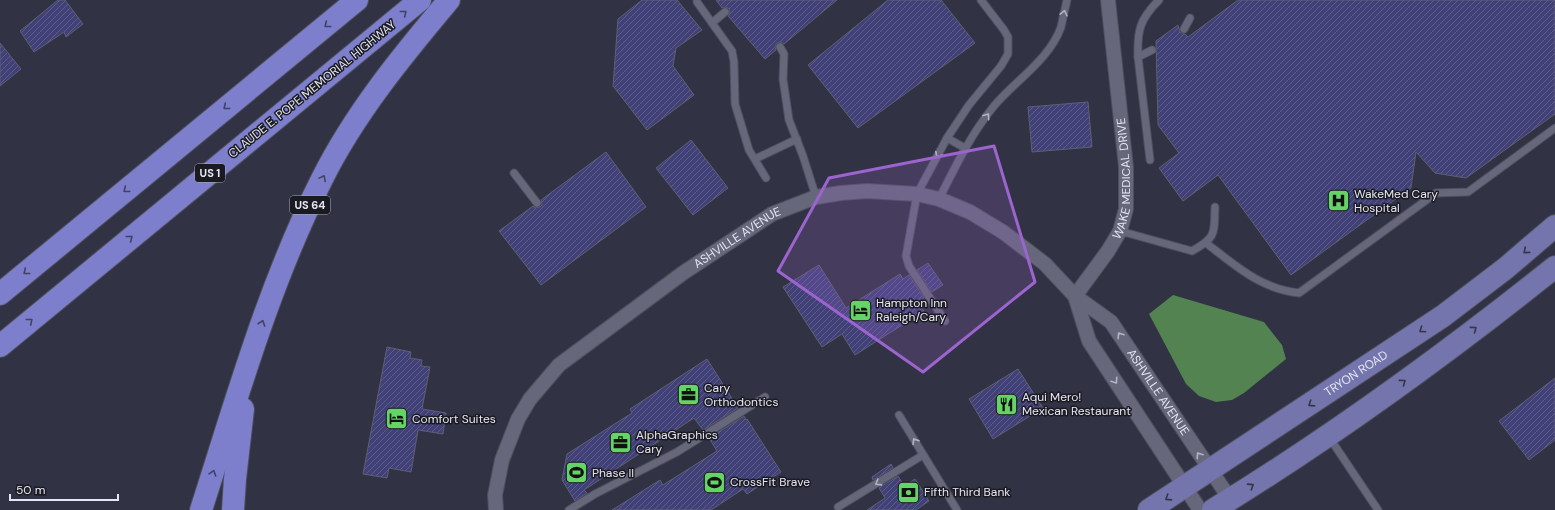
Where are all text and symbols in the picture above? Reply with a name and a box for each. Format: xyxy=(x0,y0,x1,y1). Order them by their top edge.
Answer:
one-way arrow xyxy=(1059,10,1067,16)
one-way arrow xyxy=(399,11,406,18)
street label: CLAUDE E. POPE MEMORIAL HIGHWAY xyxy=(225,16,399,162)
one-way arrow xyxy=(324,20,331,27)
one-way arrow xyxy=(224,103,231,110)
one-way arrow xyxy=(982,113,989,120)
street label: WAKE MEDICAL DRIVE xyxy=(1109,117,1134,242)
one-way arrow xyxy=(936,151,943,158)
road number: US 1 xyxy=(195,164,225,182)
one-way arrow xyxy=(318,174,326,182)
one-way arrow xyxy=(123,185,131,192)
place label: WakeMed Cary Hospital xyxy=(1354,186,1438,216)
hospital icon: WakeMed Cary Hospital xyxy=(1326,188,1352,214)
road number: US 64 xyxy=(290,196,330,214)
street label: ASHVILLE AVENUE xyxy=(690,203,783,272)
one-way arrow xyxy=(126,236,133,243)
one-way arrow xyxy=(1523,247,1530,254)
one-way arrow xyxy=(23,268,30,275)
place label: Hampton Inn Raleigh/Cary xyxy=(876,295,947,325)
hotel icon: Hampton Inn Raleigh/Cary xyxy=(847,297,873,323)
one-way arrow xyxy=(26,319,33,326)
one-way arrow xyxy=(257,320,265,327)
one-way arrow xyxy=(1420,325,1427,332)
one-way arrow xyxy=(1470,327,1477,334)
one-way arrow xyxy=(1118,333,1125,340)
street label: ASHVILLE AVENUE xyxy=(1123,346,1193,439)
street label: TRYON ROAD xyxy=(1321,347,1391,400)
one-way arrow xyxy=(1110,376,1117,383)
place label: Cary Orthodontics xyxy=(704,380,778,410)
one-way arrow xyxy=(1399,380,1406,387)
office icon: Cary Orthodontics xyxy=(675,382,701,408)
place label: Aqui Mero! Mexican Restaurant xyxy=(1022,389,1131,419)
restaurant icon: Aqui Mero! Mexican Restaurant xyxy=(993,391,1019,417)
one-way arrow xyxy=(1308,400,1315,407)
hotel icon: Comfort Suites xyxy=(384,406,410,432)
place label: Comfort Suites xyxy=(412,411,496,427)
place label: AlphaGraphics Cary xyxy=(636,427,718,457)
office icon: AlphaGraphics Cary xyxy=(607,429,633,455)
one-way arrow xyxy=(912,438,919,445)
one-way arrow xyxy=(1197,453,1204,460)
sports icon: Phase II xyxy=(563,460,589,486)
place label: Phase II xyxy=(592,465,634,481)
sports icon: CrossFit Brave xyxy=(702,469,728,495)
one-way arrow xyxy=(208,470,216,477)
place label: CrossFit Brave xyxy=(730,474,810,490)
scale bar xyxy=(10,476,118,502)
one-way arrow xyxy=(875,478,882,485)
bank icon: Fifth Third Bank xyxy=(896,479,922,505)
text: 50 m xyxy=(16,482,45,498)
one-way arrow xyxy=(1247,483,1254,491)
place label: Fifth Third Bank xyxy=(924,484,1010,500)
one-way arrow xyxy=(1165,493,1172,500)

